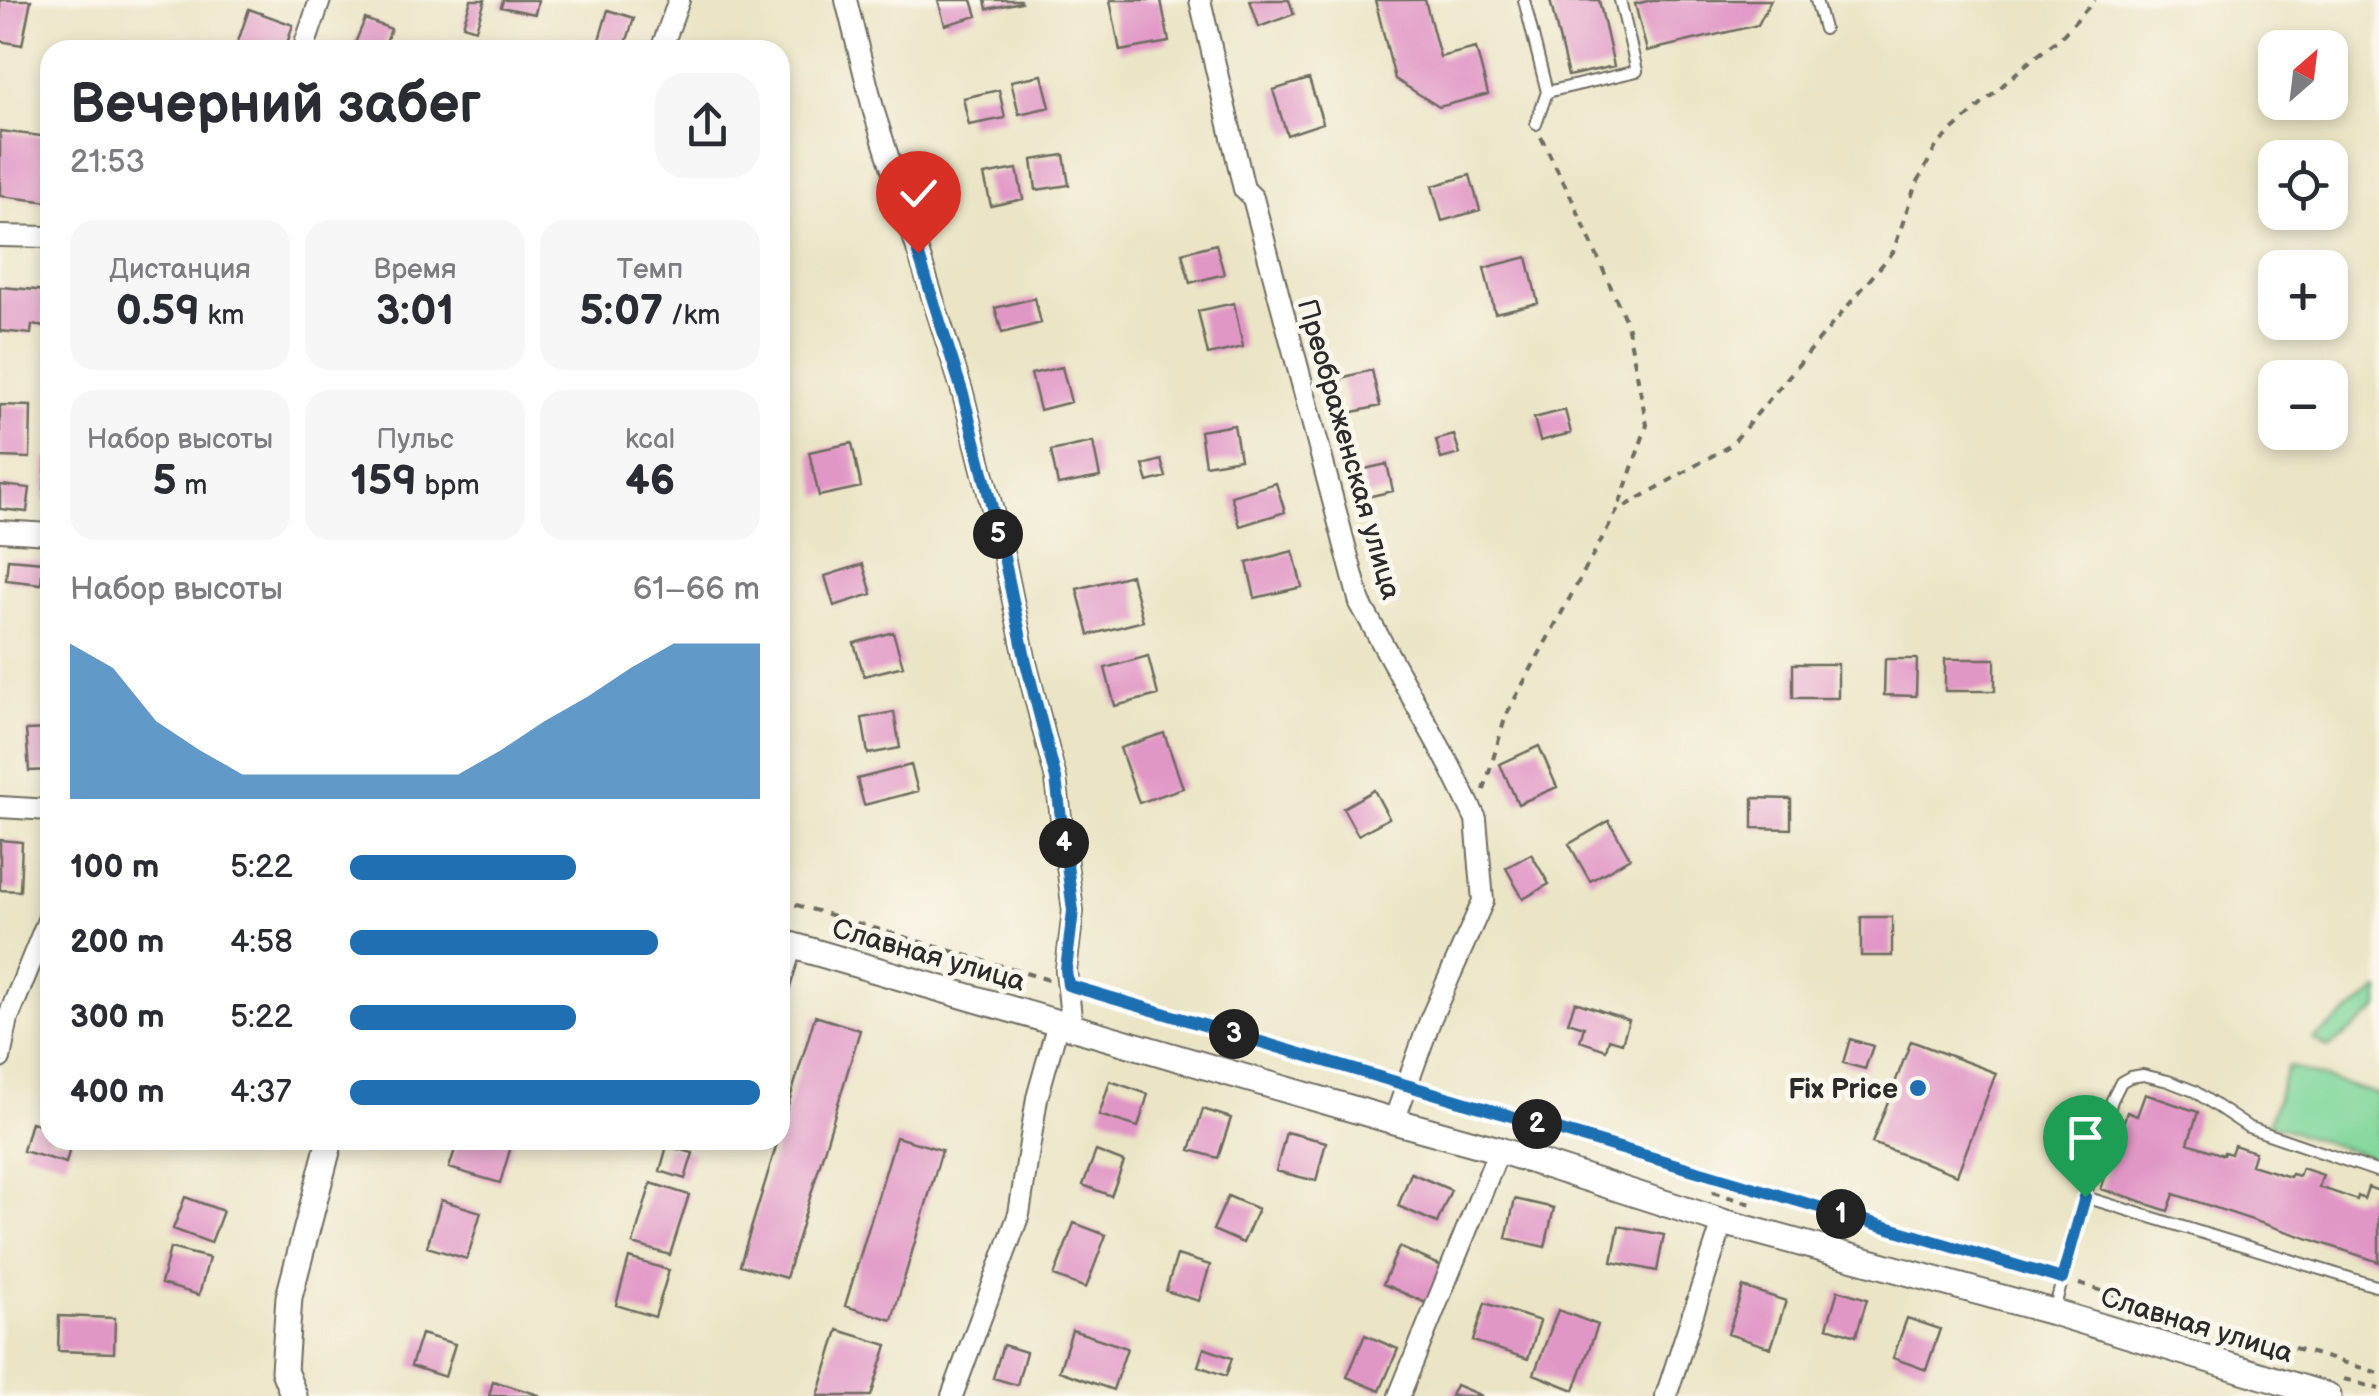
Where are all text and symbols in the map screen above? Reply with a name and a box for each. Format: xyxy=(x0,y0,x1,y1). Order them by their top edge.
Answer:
north arrow xyxy=(2258,30,2348,120)
map controls xyxy=(2258,30,2348,450)
text: Вечерний забег xyxy=(70,72,481,139)
button: share xyxy=(655,73,760,178)
button: locate xyxy=(2258,140,2348,230)
text: 21:53 xyxy=(70,143,145,182)
pin xyxy=(876,151,961,254)
icon: check xyxy=(891,166,946,221)
button: + xyxy=(2258,250,2348,340)
text: Дистанция xyxy=(109,253,251,286)
text: Время xyxy=(373,253,457,286)
text: Темп xyxy=(617,253,683,286)
text: 0.59 xyxy=(116,286,200,337)
text: 3:01 xyxy=(376,286,454,337)
text: 5:07 xyxy=(580,286,663,337)
street label: Преображенская улица xyxy=(1290,295,1407,604)
text: km xyxy=(200,299,244,332)
text: /km xyxy=(663,299,720,332)
button: − xyxy=(2258,360,2348,450)
text: Набор высоты xyxy=(87,423,273,456)
text: Пульс xyxy=(376,423,454,456)
text: kcal xyxy=(625,423,675,456)
text: 5 xyxy=(153,456,177,507)
text: 159 xyxy=(350,456,417,507)
text: 46 xyxy=(625,456,675,507)
text: m xyxy=(177,469,207,502)
text: bpm xyxy=(417,469,480,502)
pin: 5 xyxy=(973,509,1023,559)
text: 5 xyxy=(990,517,1006,550)
text: Набор высоты xyxy=(70,570,283,609)
text: 61–66 m xyxy=(633,570,760,609)
pin: 4 xyxy=(1039,818,1089,868)
text: 4 xyxy=(1056,826,1072,859)
text: 100 m xyxy=(70,848,159,887)
text: 5:22 xyxy=(230,848,293,887)
street label: Славная улица xyxy=(828,912,1029,999)
text: 200 m xyxy=(70,923,164,962)
text: 4:58 xyxy=(230,923,293,962)
text: 300 m xyxy=(70,998,165,1037)
text: 5:22 xyxy=(230,998,293,1037)
pin: 3 xyxy=(1209,1009,1259,1059)
text: 3 xyxy=(1226,1017,1242,1050)
text: 400 m xyxy=(70,1073,165,1112)
text: 4:37 xyxy=(230,1073,291,1112)
place label: Fix Price xyxy=(1788,1073,1898,1106)
marker: Fix Price xyxy=(1907,1077,1929,1099)
pin xyxy=(2043,1095,2128,1198)
pin: 2 xyxy=(1512,1099,1562,1149)
text: 2 xyxy=(1529,1107,1545,1140)
icon: arrive xyxy=(2058,1110,2113,1165)
pin: 1 xyxy=(1816,1189,1866,1239)
text: 1 xyxy=(1835,1197,1847,1230)
street label: Славная улица xyxy=(2097,1281,2297,1370)

